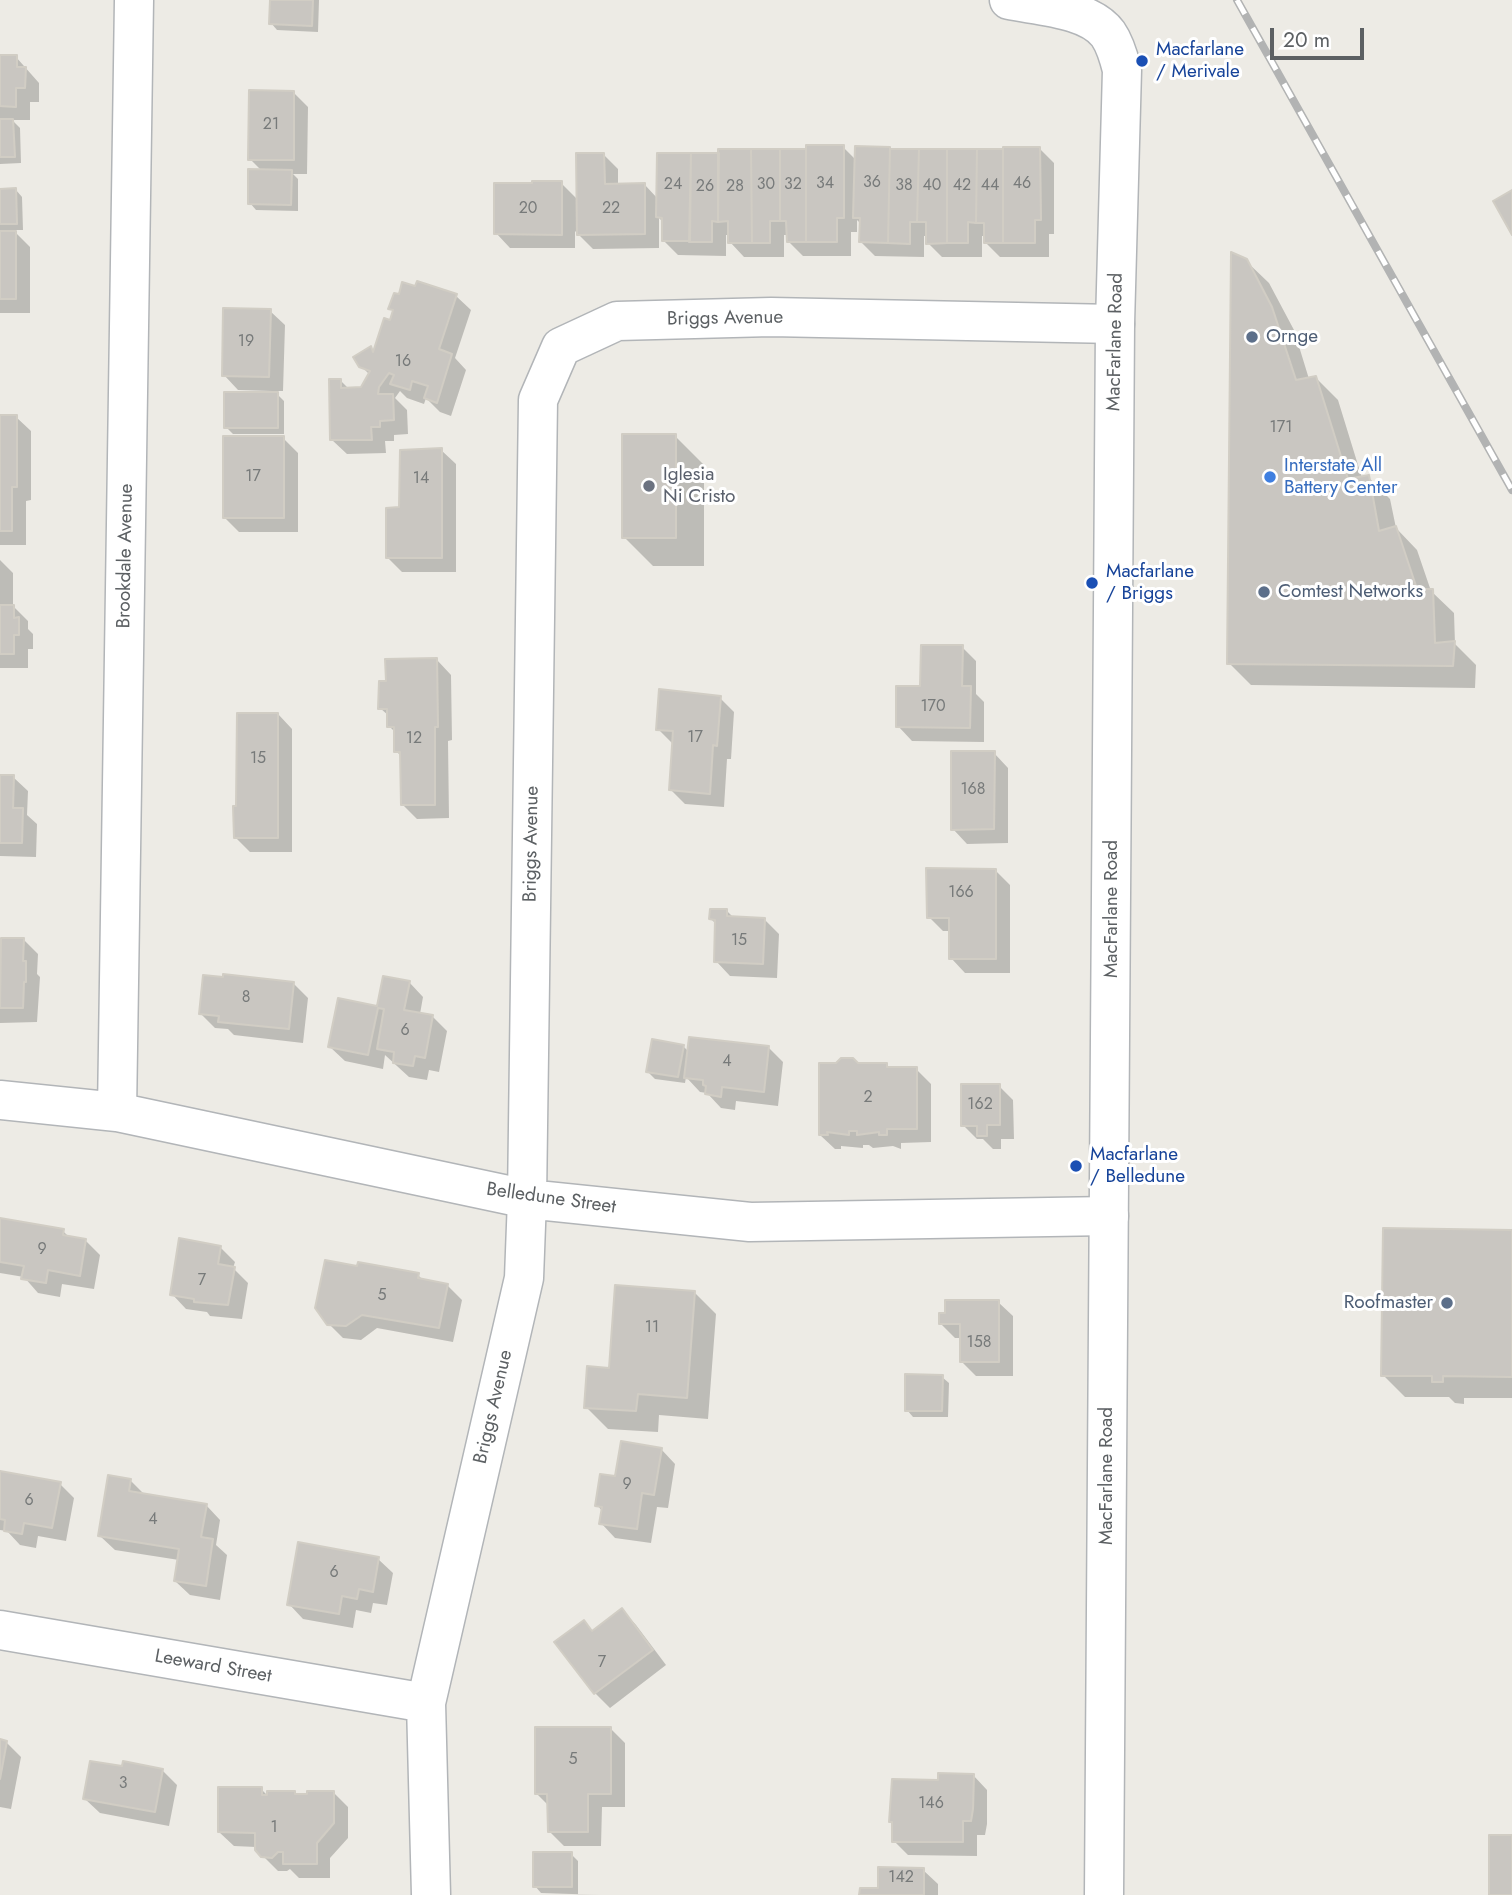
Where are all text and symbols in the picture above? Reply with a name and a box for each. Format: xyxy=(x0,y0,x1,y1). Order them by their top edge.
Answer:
scale bar xyxy=(1274,14,1368,58)
text: 20 m xyxy=(1283,25,1330,55)
place label: Macfarlane / Merivale xyxy=(1156,39,1244,83)
marker: Macfarlane / Merivale xyxy=(1134,53,1150,69)
house number: 21 xyxy=(263,115,279,135)
house number: 36 xyxy=(863,173,881,193)
house number: 34 xyxy=(816,174,834,194)
house number: 46 xyxy=(1013,174,1031,194)
house number: 24 xyxy=(664,175,682,195)
house number: 30 xyxy=(757,175,775,195)
house number: 32 xyxy=(784,175,802,195)
house number: 38 xyxy=(895,176,913,196)
house number: 40 xyxy=(923,176,941,196)
house number: 42 xyxy=(953,176,971,196)
house number: 44 xyxy=(981,176,999,196)
house number: 26 xyxy=(696,177,714,197)
house number: 28 xyxy=(726,177,744,197)
house number: 20 xyxy=(519,199,537,219)
house number: 22 xyxy=(602,199,620,219)
street label: MacFarlane Road xyxy=(1103,273,1129,411)
street label: Briggs Avenue xyxy=(667,307,783,331)
place label: Ornge xyxy=(1266,326,1318,348)
marker: Ornge xyxy=(1244,329,1260,345)
house number: 19 xyxy=(238,332,254,352)
house number: 16 xyxy=(395,352,411,372)
house number: 171 xyxy=(1270,418,1292,438)
place label: Interstate All Battery Center xyxy=(1284,455,1397,499)
place label: Iglesia Ni Cristo xyxy=(663,464,735,508)
house number: 17 xyxy=(245,467,261,487)
house number: 14 xyxy=(413,469,429,489)
marker: Interstate All Battery Center xyxy=(1262,469,1278,485)
marker: Iglesia Ni Cristo xyxy=(641,478,657,494)
street label: Brookdale Avenue xyxy=(113,483,139,629)
place label: Macfarlane / Briggs xyxy=(1106,561,1194,605)
marker: Macfarlane / Briggs xyxy=(1084,575,1100,591)
place label: Comtest Networks xyxy=(1278,581,1423,603)
marker: Comtest Networks xyxy=(1256,584,1272,600)
house number: 170 xyxy=(920,697,946,717)
house number: 17 xyxy=(687,728,703,748)
house number: 12 xyxy=(406,729,422,749)
house number: 15 xyxy=(250,749,266,769)
house number: 168 xyxy=(960,780,986,800)
street label: Briggs Avenue xyxy=(520,786,544,902)
street label: MacFarlane Road xyxy=(1101,840,1123,978)
house number: 166 xyxy=(948,883,974,903)
house number: 15 xyxy=(731,931,747,951)
house number: 8 xyxy=(242,988,250,1008)
house number: 6 xyxy=(400,1021,410,1041)
house number: 4 xyxy=(722,1052,732,1072)
house number: 2 xyxy=(863,1088,873,1108)
house number: 162 xyxy=(967,1095,993,1115)
place label: Macfarlane / Belledune xyxy=(1090,1144,1185,1188)
marker: Macfarlane / Belledune xyxy=(1068,1158,1084,1174)
street label: Belledune Street xyxy=(485,1179,617,1219)
house number: 9 xyxy=(37,1240,47,1260)
house number: 7 xyxy=(198,1271,206,1291)
house number: 5 xyxy=(377,1286,387,1306)
place label: Roofmaster xyxy=(1344,1292,1433,1314)
marker: Roofmaster xyxy=(1439,1295,1455,1311)
house number: 11 xyxy=(645,1318,659,1338)
house number: 158 xyxy=(967,1333,991,1353)
street label: Briggs Avenue xyxy=(470,1348,518,1466)
street label: MacFarlane Road xyxy=(1096,1407,1118,1545)
house number: 9 xyxy=(622,1475,632,1495)
house number: 6 xyxy=(24,1491,34,1511)
house number: 4 xyxy=(148,1510,158,1530)
house number: 6 xyxy=(329,1563,339,1583)
street label: Leeward Street xyxy=(153,1646,273,1688)
house number: 7 xyxy=(598,1653,606,1673)
house number: 5 xyxy=(568,1750,578,1770)
house number: 3 xyxy=(119,1774,127,1794)
house number: 146 xyxy=(918,1794,944,1814)
house number: 1 xyxy=(270,1818,278,1838)
house number: 142 xyxy=(888,1868,914,1888)

